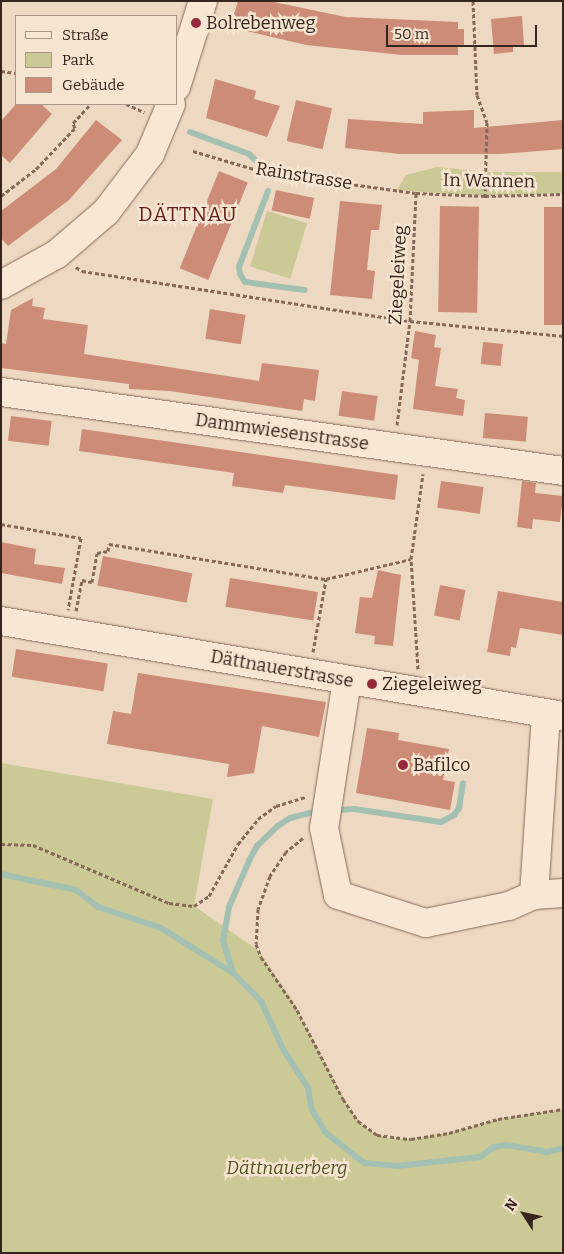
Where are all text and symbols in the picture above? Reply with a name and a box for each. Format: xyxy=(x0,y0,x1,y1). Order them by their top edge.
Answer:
place label: Bolrebenweg xyxy=(206,12,315,34)
legend xyxy=(15,15,178,105)
scale bar xyxy=(389,15,540,47)
marker: Bolrebenweg xyxy=(190,17,202,29)
text: 50 m xyxy=(394,25,429,43)
text: Straße xyxy=(62,26,108,44)
text: Park xyxy=(62,51,94,69)
text: Gebäude xyxy=(62,76,125,94)
street label: Rainstrasse xyxy=(254,158,354,194)
street label: In Wannen xyxy=(443,169,535,193)
district label: DÄTTNAU xyxy=(137,202,239,226)
street label: Ziegeleiweg xyxy=(385,225,411,325)
street label: Dammwiesenstrasse xyxy=(194,409,370,455)
street label: Dättnauerstrasse xyxy=(209,646,355,692)
place label: Ziegeleiweg xyxy=(382,673,482,695)
marker: Ziegeleiweg xyxy=(366,678,378,690)
place label: Bafilco xyxy=(413,754,470,776)
marker: Bafilco xyxy=(397,759,409,771)
park label: Dättnauerberg xyxy=(226,1157,348,1179)
north arrow xyxy=(499,1189,549,1239)
text: N xyxy=(501,1196,521,1214)

